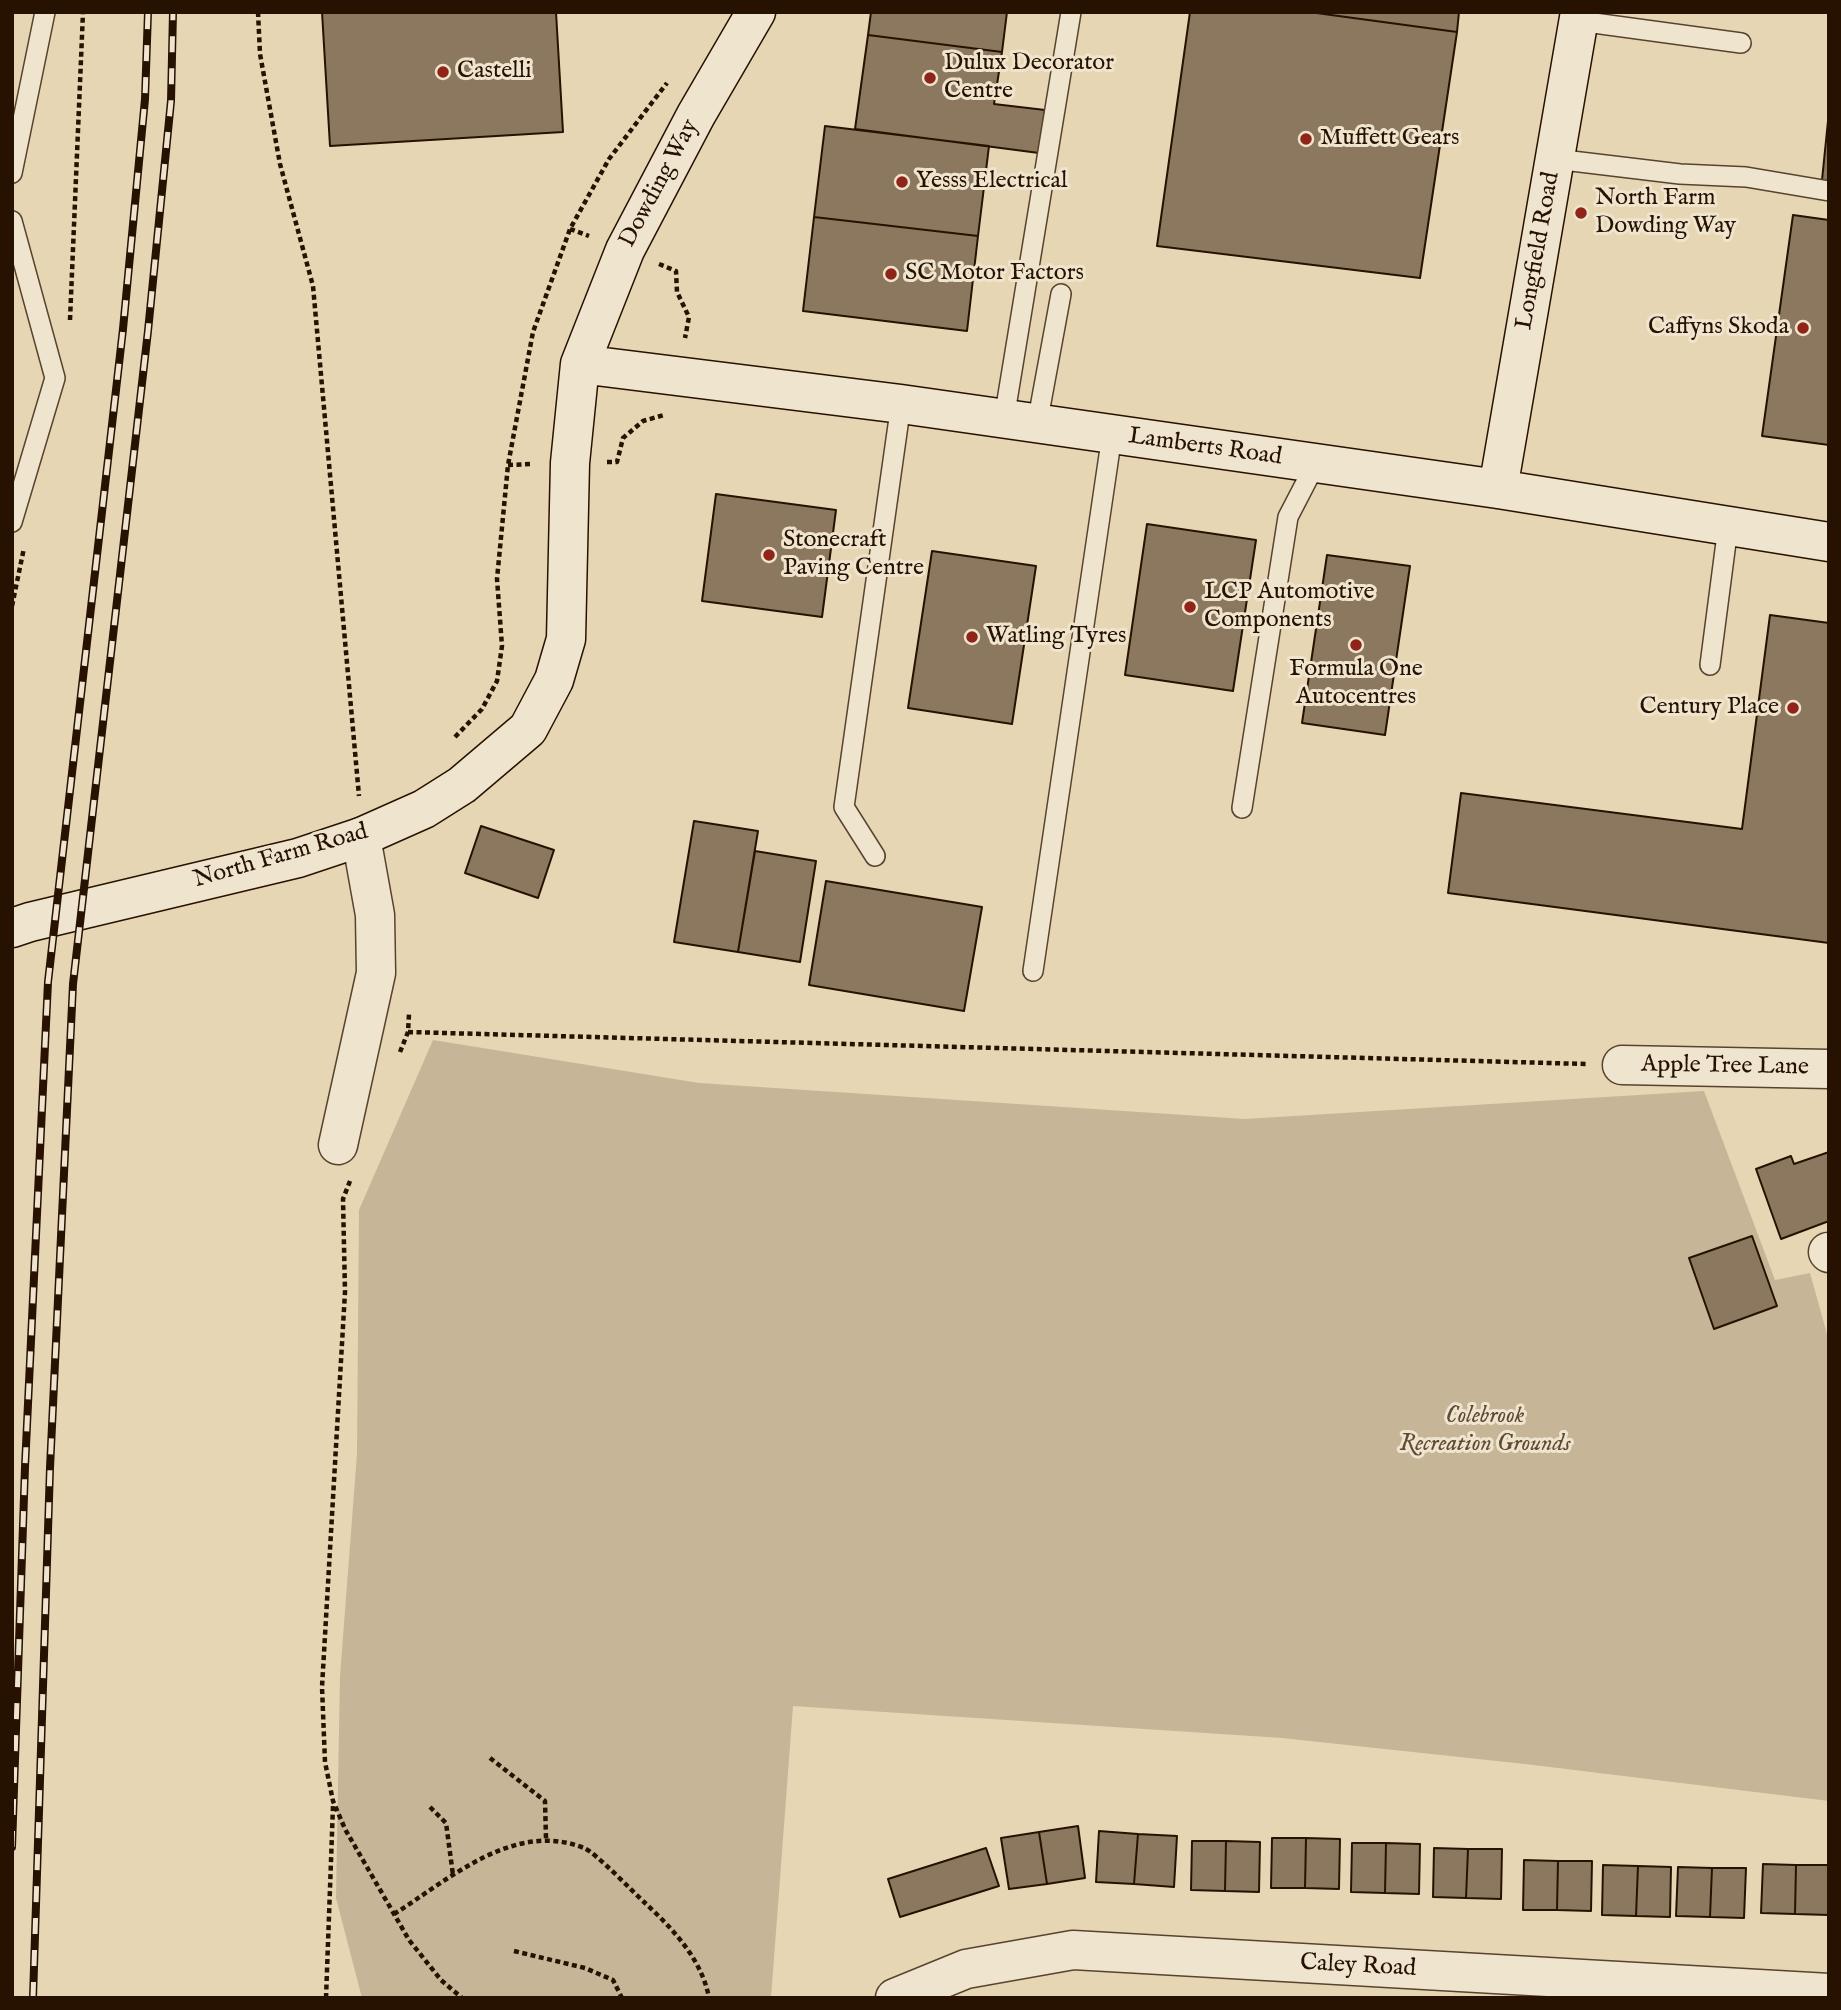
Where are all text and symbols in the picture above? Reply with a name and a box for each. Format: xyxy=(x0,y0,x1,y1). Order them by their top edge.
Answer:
place label: Dulux Decorator Centre xyxy=(944,50,1114,106)
place label: Castelli xyxy=(457,58,532,86)
marker: Castelli xyxy=(435,64,451,80)
marker: Dulux Decorator Centre xyxy=(922,70,938,86)
street label: Dowding Way xyxy=(614,115,706,253)
place label: Muffett Gears xyxy=(1320,125,1459,153)
marker: Muffett Gears xyxy=(1298,131,1314,147)
place label: Yesss Electrical xyxy=(916,168,1068,196)
street label: Longfield Road xyxy=(1511,170,1567,332)
marker: Yesss Electrical xyxy=(894,174,910,190)
place label: North Farm Dowding Way xyxy=(1595,185,1736,241)
marker: North Farm Dowding Way xyxy=(1573,205,1589,221)
place label: SC Motor Factors xyxy=(905,260,1084,288)
marker: SC Motor Factors xyxy=(883,266,899,282)
place label: Caffyns Skoda xyxy=(1648,314,1789,342)
marker: Caffyns Skoda xyxy=(1795,320,1811,336)
street label: Lamberts Road xyxy=(1126,423,1284,473)
place label: Stonecraft Paving Centre xyxy=(783,527,924,583)
marker: Stonecraft Paving Centre xyxy=(761,547,777,563)
place label: LCP Automotive Components xyxy=(1204,579,1375,635)
marker: LCP Automotive Components xyxy=(1182,599,1198,615)
place label: Watling Tyres xyxy=(986,623,1126,651)
marker: Watling Tyres xyxy=(964,629,980,645)
marker: Formula One Autocentres xyxy=(1348,637,1364,653)
place label: Formula One Autocentres xyxy=(1289,656,1423,712)
place label: Century Place xyxy=(1639,694,1779,722)
marker: Century Place xyxy=(1785,700,1801,716)
street label: North Farm Road xyxy=(190,818,372,896)
street label: Apple Tree Lane xyxy=(1641,1051,1809,1083)
park label: Colebrook Recreation Grounds xyxy=(1399,1403,1571,1459)
street label: Caley Road xyxy=(1299,1950,1417,1984)

